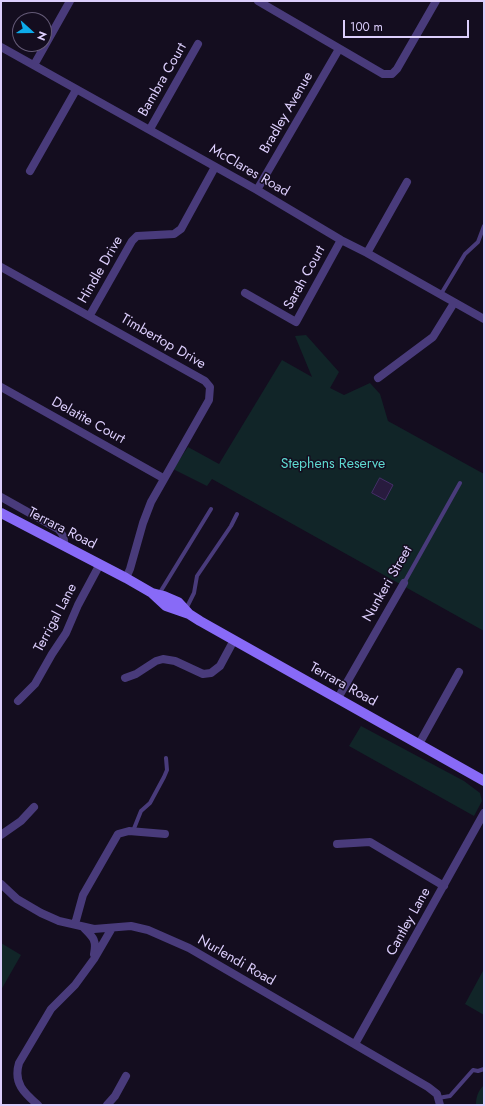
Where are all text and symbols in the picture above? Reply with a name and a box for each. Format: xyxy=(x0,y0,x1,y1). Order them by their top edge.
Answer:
north arrow xyxy=(12,12,52,52)
scale bar xyxy=(345,12,471,38)
text: 100 m xyxy=(350,18,383,36)
text: N xyxy=(33,29,51,43)
street label: Bambra Court xyxy=(135,40,191,120)
street label: Bradley Avenue xyxy=(257,69,317,157)
street label: McClares Road xyxy=(206,141,292,201)
street label: Hindle Drive xyxy=(75,233,127,307)
street label: Sarah Court xyxy=(281,243,329,313)
street label: Timbertop Drive xyxy=(118,311,208,373)
street label: Delatite Court xyxy=(48,394,128,448)
park label: Stephens Reserve xyxy=(281,457,385,473)
street label: Terrara Road xyxy=(25,505,99,553)
street label: Nunkeri Street xyxy=(360,543,416,625)
street label: Terrigal Lane xyxy=(31,581,81,655)
street label: Terrara Road xyxy=(306,660,380,710)
street label: Cantley Lane xyxy=(383,885,435,959)
street label: Nurlendi Road xyxy=(194,932,278,990)

